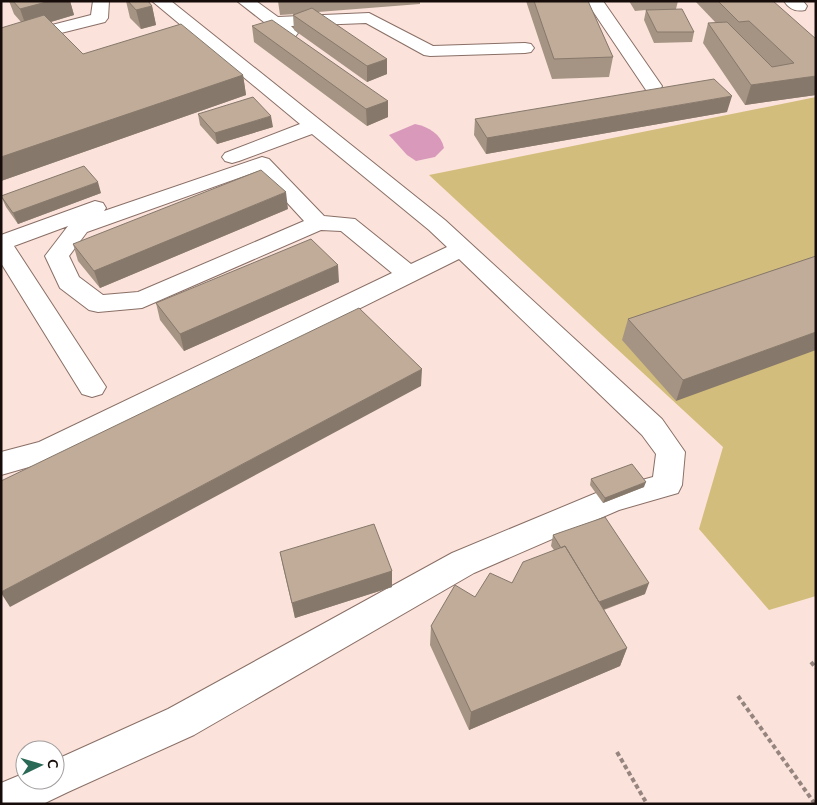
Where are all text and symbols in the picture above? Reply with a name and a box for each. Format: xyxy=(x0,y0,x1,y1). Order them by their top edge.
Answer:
north arrow xyxy=(15,740,65,790)
text: С xyxy=(44,758,62,769)

